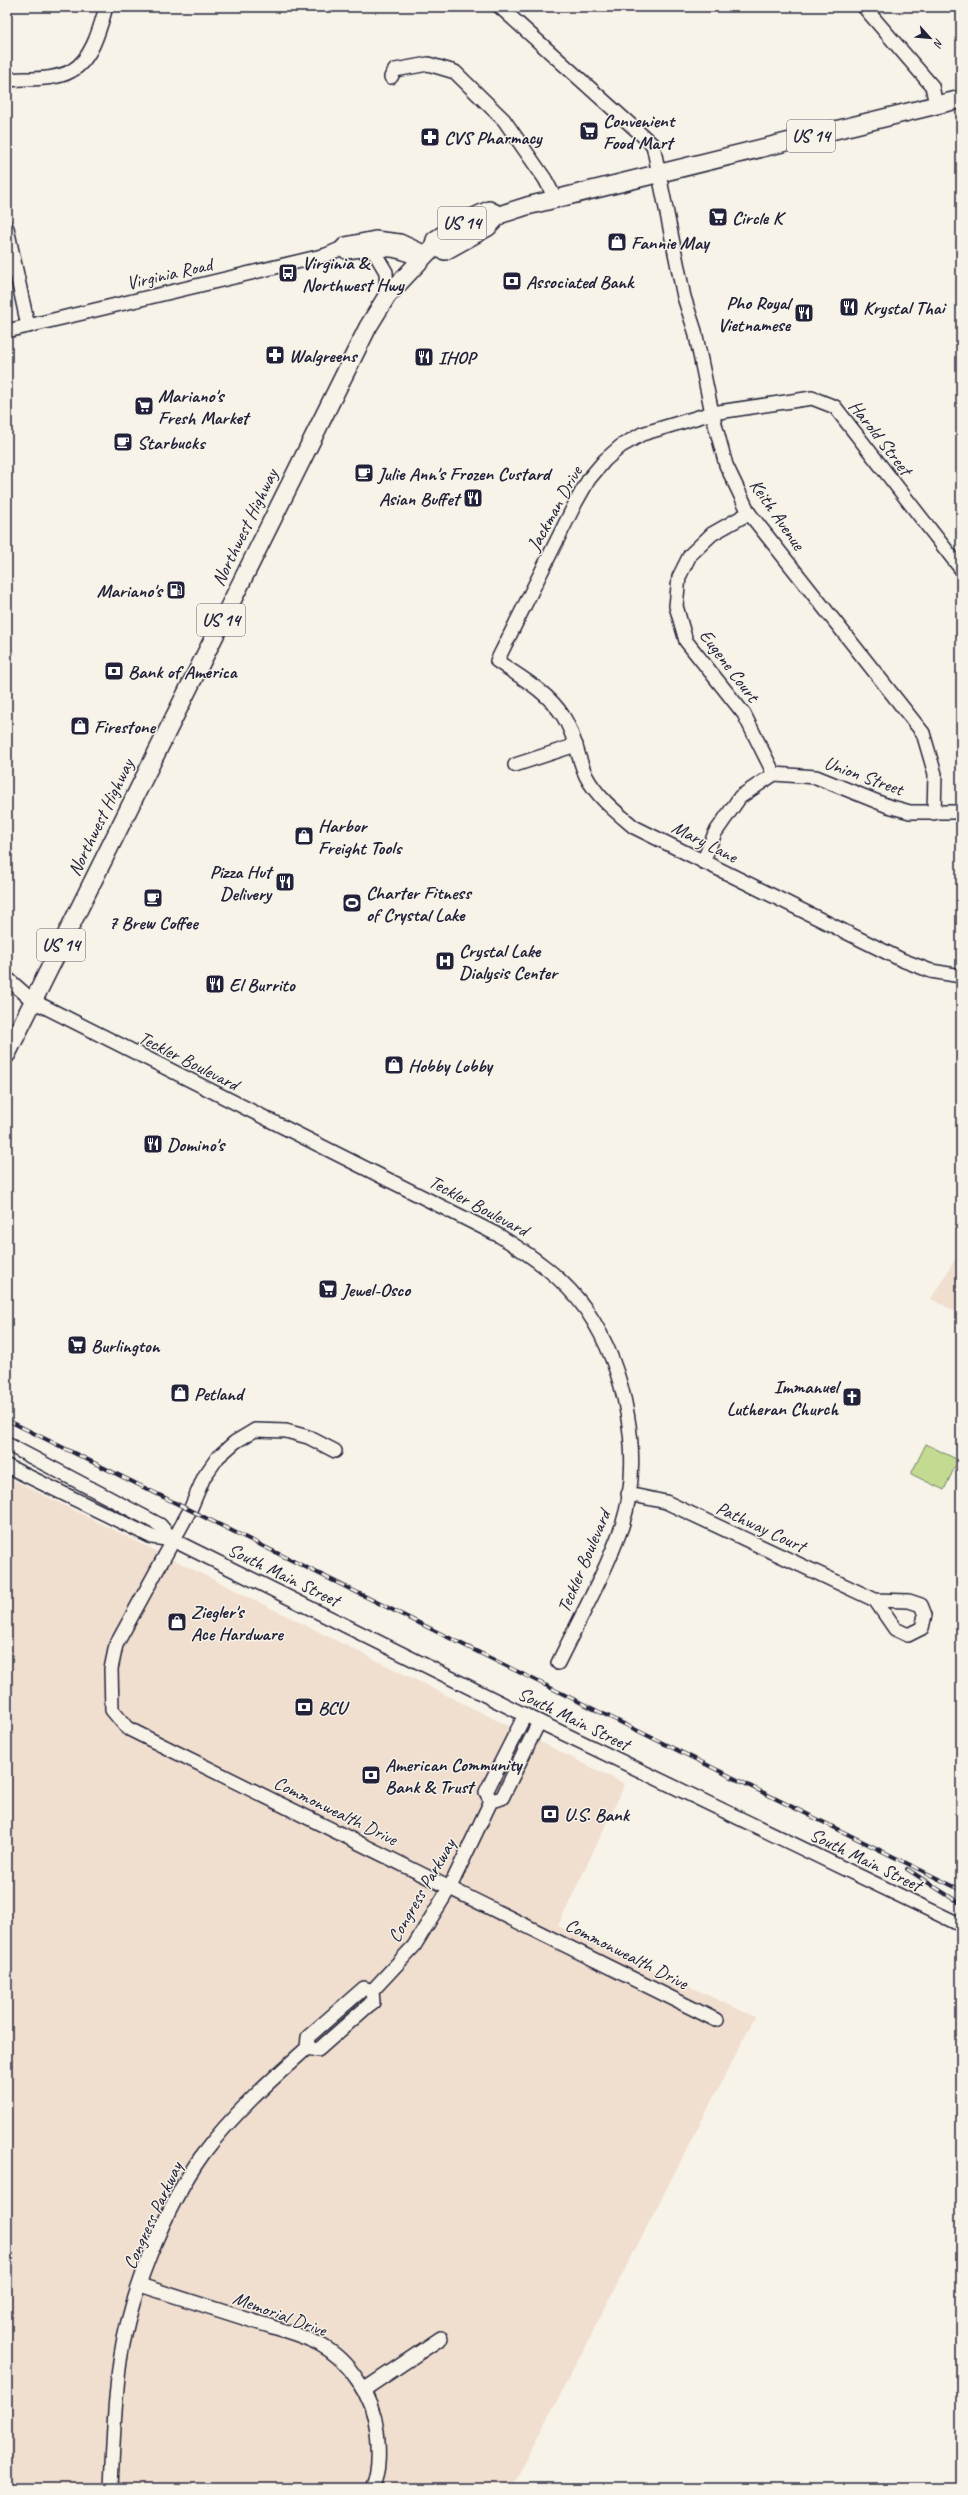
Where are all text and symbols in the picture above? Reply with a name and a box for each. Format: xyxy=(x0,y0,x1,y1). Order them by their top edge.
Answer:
north arrow xyxy=(910,18,950,58)
text: N xyxy=(930,36,947,51)
place label: Convenient Food Mart xyxy=(603,109,677,155)
supermarket icon: Convenient Food Mart xyxy=(578,120,600,142)
road number: US 14 xyxy=(787,120,835,152)
pharmacy icon: CVS Pharmacy xyxy=(419,126,441,148)
place label: CVS Pharmacy xyxy=(444,126,543,150)
supermarket icon: Circle K xyxy=(707,206,729,228)
place label: Circle K xyxy=(732,206,787,230)
road number: US 14 xyxy=(438,207,486,239)
shop icon: Fannie May xyxy=(606,231,628,253)
place label: Fannie May xyxy=(631,231,711,255)
place label: Virginia & Northwest Hwy xyxy=(302,251,405,297)
street label: Virginia Road xyxy=(124,252,218,295)
bus stop icon: Virginia & Northwest Hwy xyxy=(277,262,299,284)
bank icon: Associated Bank xyxy=(501,270,523,292)
place label: Associated Bank xyxy=(526,270,635,294)
place label: Pho Royal Vietnamese xyxy=(717,291,794,337)
restaurant icon: Krystal Thai xyxy=(838,296,860,318)
place label: Krystal Thai xyxy=(863,296,947,320)
restaurant icon: Pho Royal Vietnamese xyxy=(793,302,815,324)
pharmacy icon: Walgreens xyxy=(264,344,286,366)
place label: Walgreens xyxy=(289,344,359,368)
restaurant icon: IHOP xyxy=(413,346,435,368)
place label: IHOP xyxy=(438,346,478,370)
place label: Mariano's Fresh Market xyxy=(158,384,251,430)
supermarket icon: Mariano's Fresh Market xyxy=(133,395,155,417)
street label: Harold Street xyxy=(843,395,919,482)
cafe icon: Starbucks xyxy=(112,431,134,453)
place label: Starbucks xyxy=(137,431,207,455)
street label: Jackman Drive xyxy=(521,460,589,556)
cafe icon: Julie Ann's Frozen Custard xyxy=(353,462,375,484)
place label: Julie Ann's Frozen Custard xyxy=(376,462,553,486)
street label: Northwest Highway xyxy=(206,464,284,590)
street label: Keith Avenue xyxy=(744,474,811,556)
place label: Asian Buffet xyxy=(379,487,462,511)
restaurant icon: Asian Buffet xyxy=(462,487,484,509)
place label: Mariano's xyxy=(97,579,164,603)
fuel station icon: Mariano's xyxy=(165,579,187,601)
road number: US 14 xyxy=(197,604,245,636)
street label: Eugene Court xyxy=(694,624,765,708)
bank icon: Bank of America xyxy=(103,660,125,682)
place label: Bank of America xyxy=(128,660,238,684)
shop icon: Firestone xyxy=(69,715,91,737)
place label: Firestone xyxy=(94,715,156,739)
street label: Union Street xyxy=(821,751,908,802)
street label: Northwest Highway xyxy=(62,754,140,880)
place label: Harbor Freight Tools xyxy=(318,814,403,860)
street label: Mary Lane xyxy=(668,815,743,869)
shop icon: Harbor Freight Tools xyxy=(293,825,315,847)
place label: Pizza Hut Delivery xyxy=(210,860,274,906)
restaurant icon: Pizza Hut Delivery xyxy=(274,871,296,893)
place label: Charter Fitness of Crystal Lake xyxy=(366,881,473,927)
cafe icon: 7 Brew Coffee xyxy=(142,887,164,909)
sports icon: Charter Fitness of Crystal Lake xyxy=(341,892,363,914)
place label: 7 Brew Coffee xyxy=(108,911,199,935)
road number: US 14 xyxy=(37,929,85,961)
place label: Crystal Lake Dialysis Center xyxy=(459,939,559,985)
hospital icon: Crystal Lake Dialysis Center xyxy=(434,950,456,972)
restaurant icon: El Burrito xyxy=(204,973,226,995)
place label: El Burrito xyxy=(229,973,296,997)
street label: Teckler Boulevard xyxy=(135,1025,246,1098)
shop icon: Hobby Lobby xyxy=(383,1054,405,1076)
place label: Hobby Lobby xyxy=(408,1054,495,1078)
restaurant icon: Domino's xyxy=(142,1133,164,1155)
place label: Domino's xyxy=(167,1133,227,1157)
street label: Teckler Boulevard xyxy=(425,1170,535,1244)
supermarket icon: Jewel-Osco xyxy=(317,1278,339,1300)
place label: Jewel-Osco xyxy=(340,1278,411,1302)
supermarket icon: Burlington xyxy=(66,1334,88,1356)
place label: Burlington xyxy=(91,1334,161,1358)
place label: Immanuel Lutheran Church xyxy=(727,1375,842,1421)
shop icon: Petland xyxy=(169,1382,191,1404)
place label: Petland xyxy=(194,1382,246,1406)
church icon: Immanuel Lutheran Church xyxy=(841,1386,863,1408)
street label: Pathway Court xyxy=(712,1496,811,1559)
street label: Teckler Boulevard xyxy=(552,1503,618,1616)
street label: South Main Street xyxy=(224,1538,346,1613)
place label: Ziegler's Ace Hardware xyxy=(191,1600,284,1646)
shop icon: Ziegler's Ace Hardware xyxy=(166,1611,188,1633)
street label: South Main Street xyxy=(514,1682,636,1757)
bank icon: BCU xyxy=(293,1696,315,1718)
place label: BCU xyxy=(318,1696,350,1720)
place label: American Community Bank & Trust xyxy=(385,1753,524,1799)
bank icon: American Community Bank & Trust xyxy=(360,1764,382,1786)
street label: Commonwealth Drive xyxy=(270,1771,403,1852)
bank icon: U.S. Bank xyxy=(539,1803,561,1825)
place label: U.S. Bank xyxy=(564,1803,631,1827)
street label: South Main Street xyxy=(806,1823,928,1898)
street label: Congress Parkway xyxy=(383,1833,462,1947)
street label: Commonwealth Drive xyxy=(561,1913,693,1996)
street label: Congress Parkway xyxy=(118,2157,189,2273)
street label: Memorial Drive xyxy=(230,2286,331,2343)

